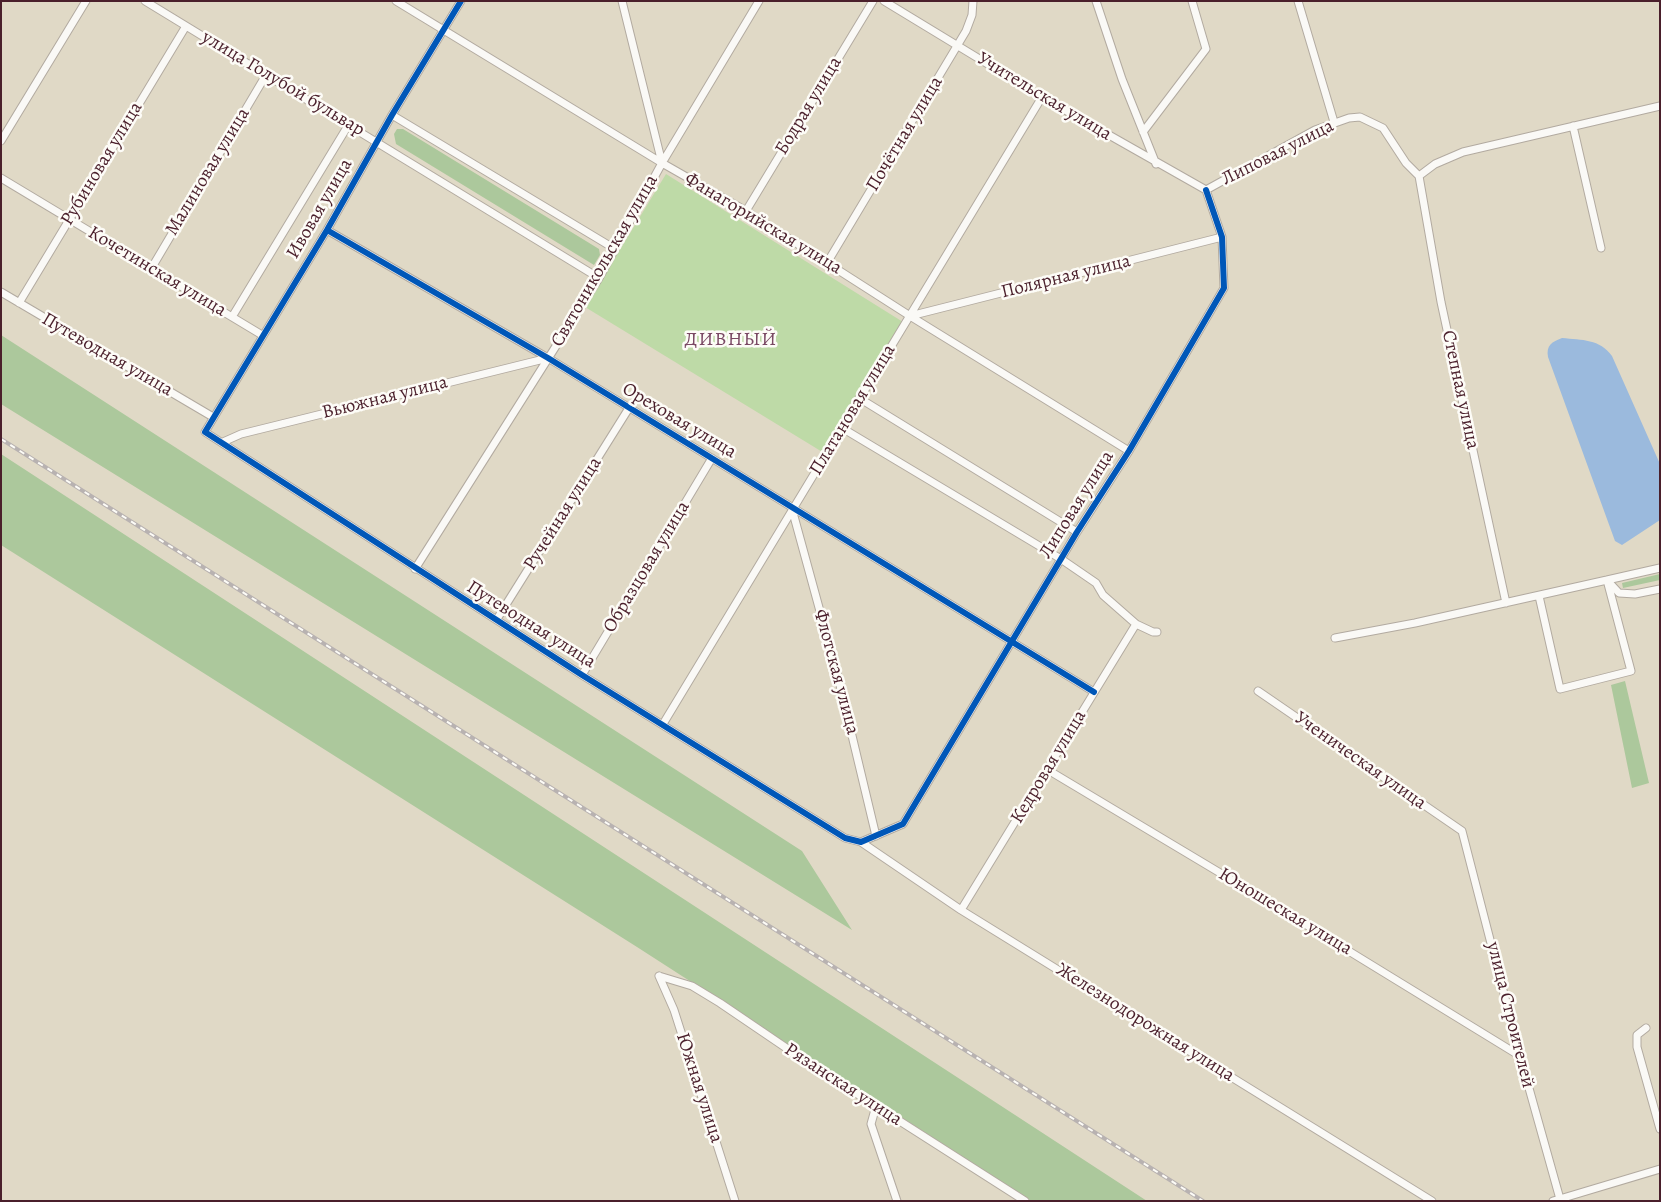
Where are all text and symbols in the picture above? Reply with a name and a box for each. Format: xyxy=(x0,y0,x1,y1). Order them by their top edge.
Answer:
street label: улица Голубой бульвар xyxy=(197,26,369,142)
street label: Учительская улица xyxy=(972,48,1116,146)
street label: Бодрая улица xyxy=(771,53,847,159)
street label: Почётная улица xyxy=(862,72,948,196)
street label: Рубиновая улица xyxy=(56,98,148,230)
street label: Малиновая улица xyxy=(161,104,255,240)
street label: Липовая улица xyxy=(1218,115,1338,191)
street label: Ивовая улица xyxy=(282,155,358,263)
street label: Фанагорийская улица xyxy=(680,168,846,280)
street label: Святоникольская улица xyxy=(546,171,664,351)
street label: Кочетинская улица xyxy=(84,222,230,322)
street label: Полярная улица xyxy=(999,250,1133,304)
street label: Путеводная улица xyxy=(37,308,177,402)
district label: ДИВНЫЙ xyxy=(684,328,778,352)
street label: Степная улица xyxy=(1436,328,1484,452)
street label: Платановая улица xyxy=(805,340,901,480)
street label: Вьюжная улица xyxy=(320,371,450,425)
street label: Ореховая улица xyxy=(618,378,740,464)
street label: Липовая улица xyxy=(1035,447,1119,563)
street label: Ручейная улица xyxy=(519,453,607,575)
street label: Образцовая улица xyxy=(599,497,695,637)
street label: Путеводная улица xyxy=(462,576,600,674)
street label: Флотская улица xyxy=(808,607,864,737)
street label: Кедровая улица xyxy=(1006,706,1092,828)
street label: Ученическая улица xyxy=(1290,707,1430,815)
street label: Юношеская улица xyxy=(1214,863,1356,961)
street label: улица Строителей xyxy=(1481,940,1539,1090)
street label: Железнодорожная улица xyxy=(1052,959,1238,1087)
street label: Южная улица xyxy=(670,1030,728,1146)
street label: Рязанская улица xyxy=(780,1039,906,1131)

